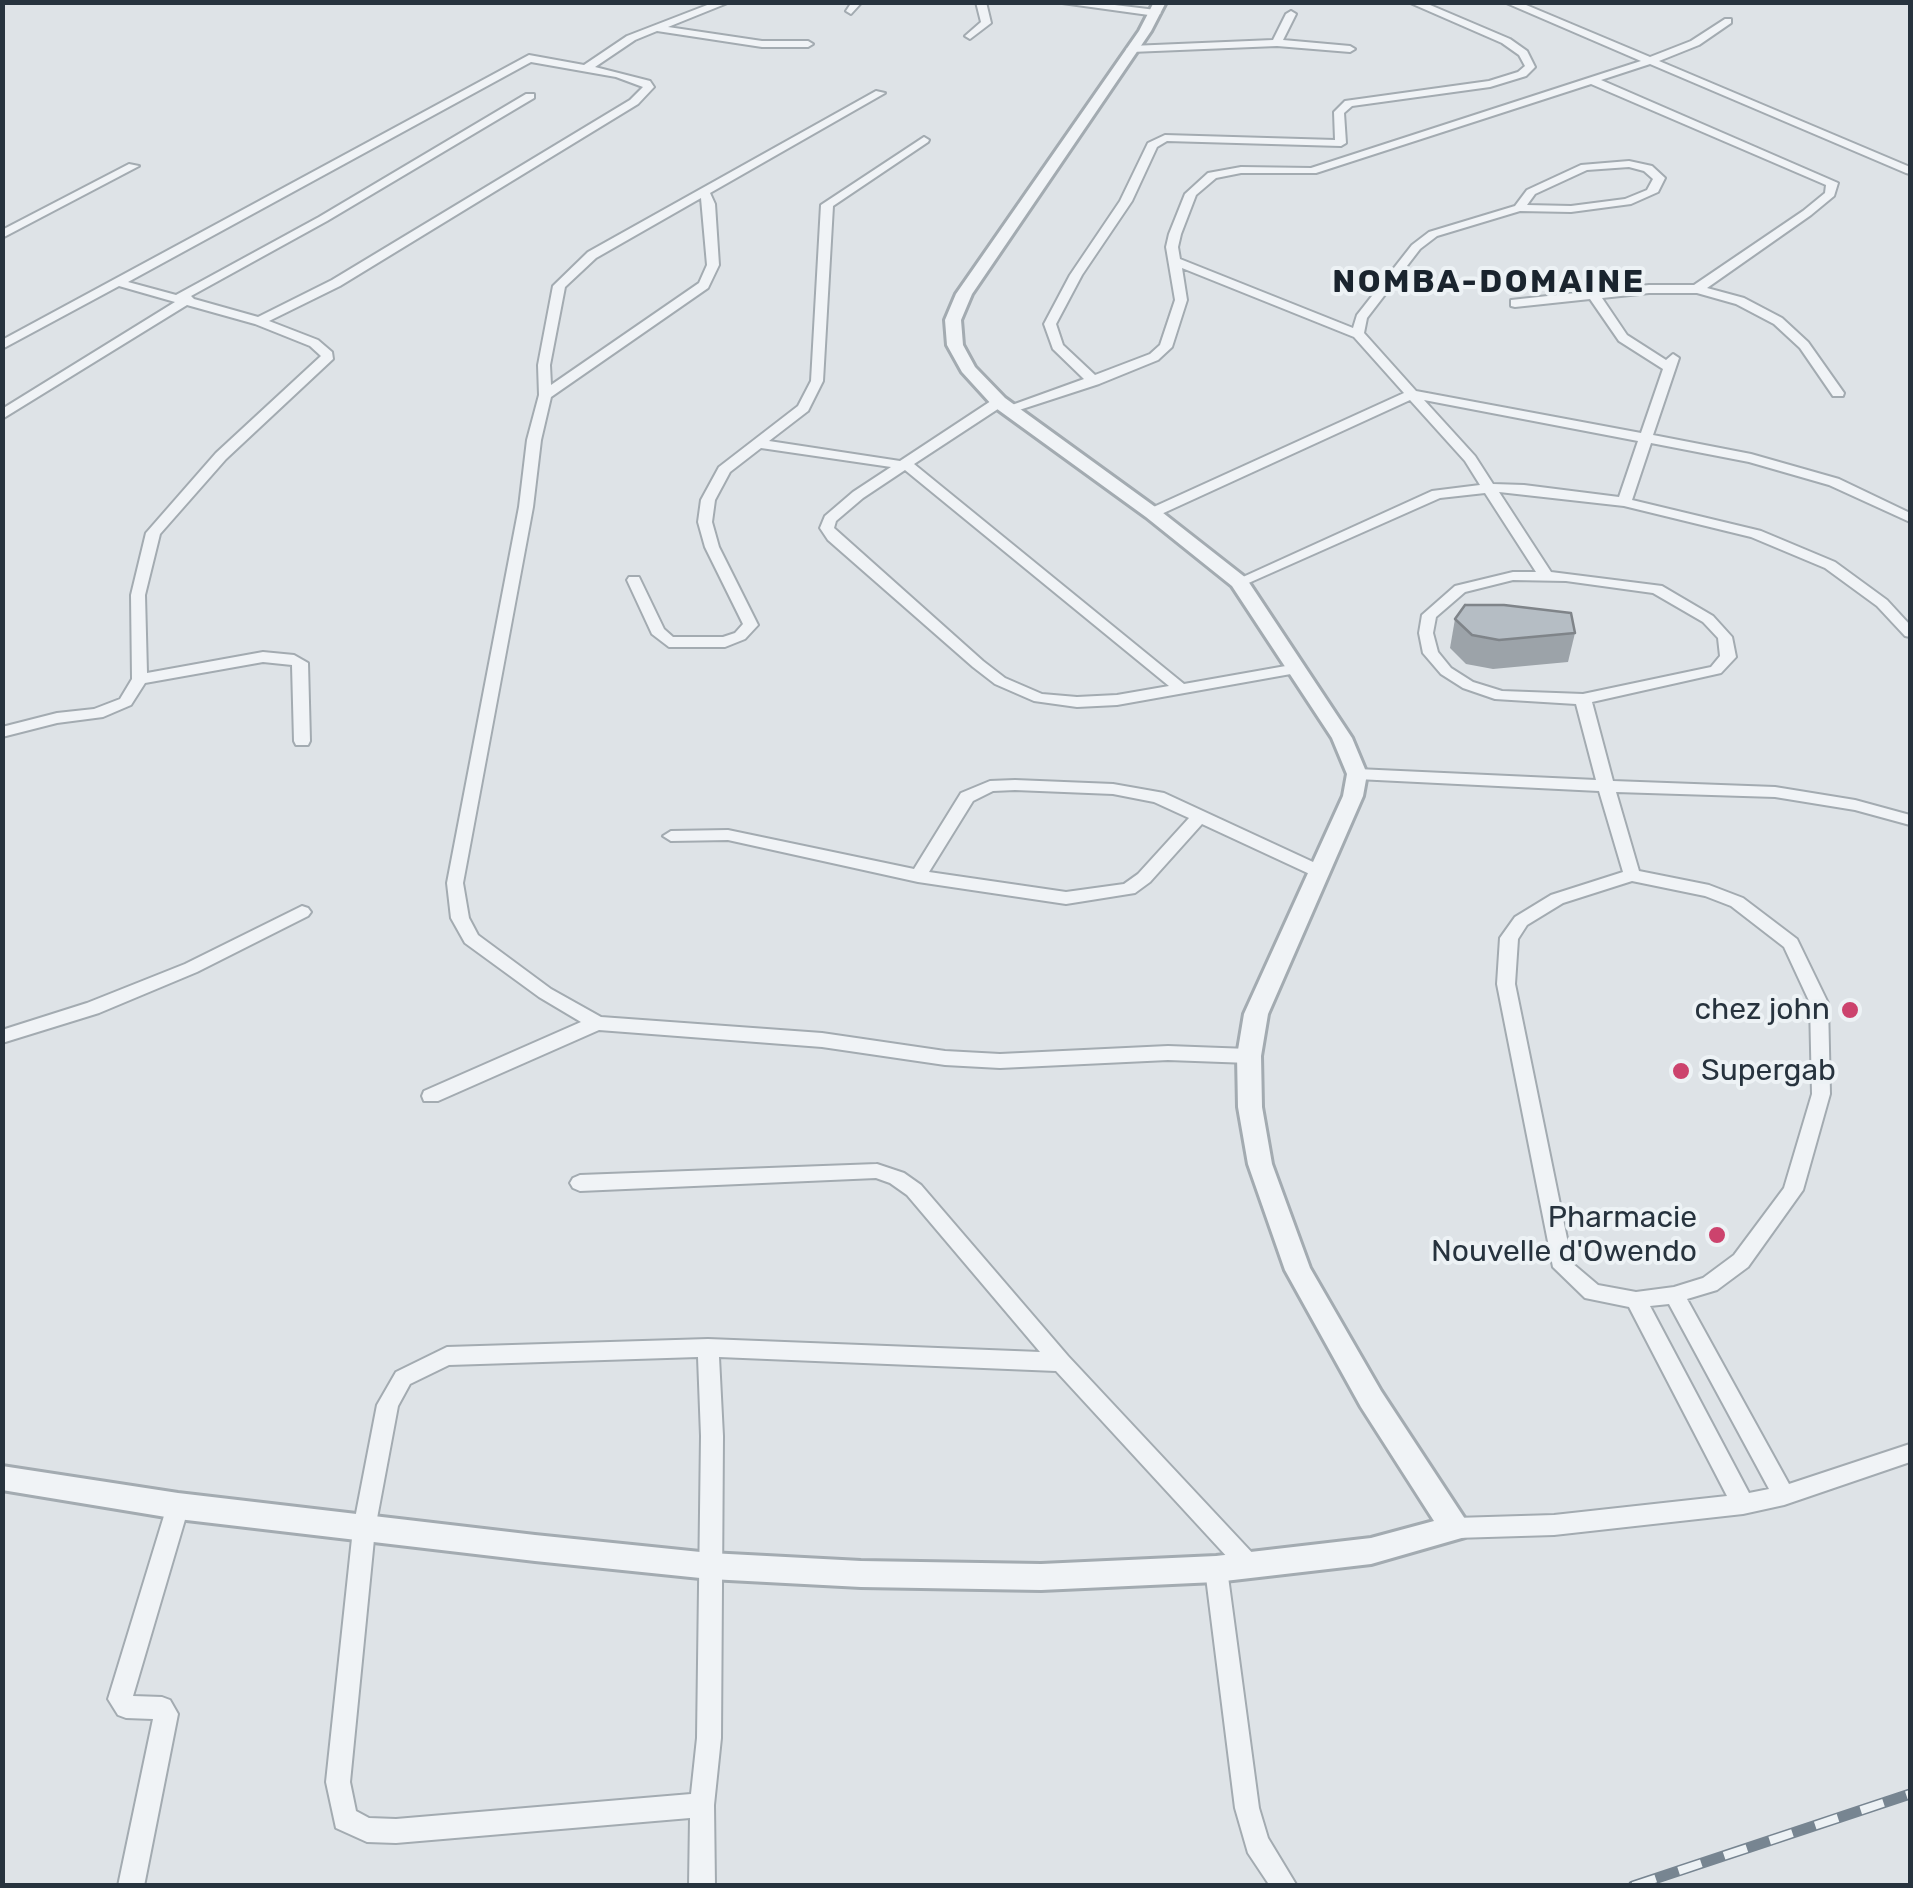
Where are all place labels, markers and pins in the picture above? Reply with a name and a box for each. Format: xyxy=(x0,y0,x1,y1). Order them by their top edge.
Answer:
place label: chez john xyxy=(1694,992,1830,1028)
marker: chez john xyxy=(1839,999,1861,1021)
place label: Supergab xyxy=(1701,1053,1836,1089)
marker: Supergab xyxy=(1670,1060,1692,1082)
place label: Pharmacie Nouvelle d'Owendo xyxy=(1431,1200,1697,1270)
marker: Pharmacie Nouvelle d'Owendo xyxy=(1706,1224,1728,1246)

